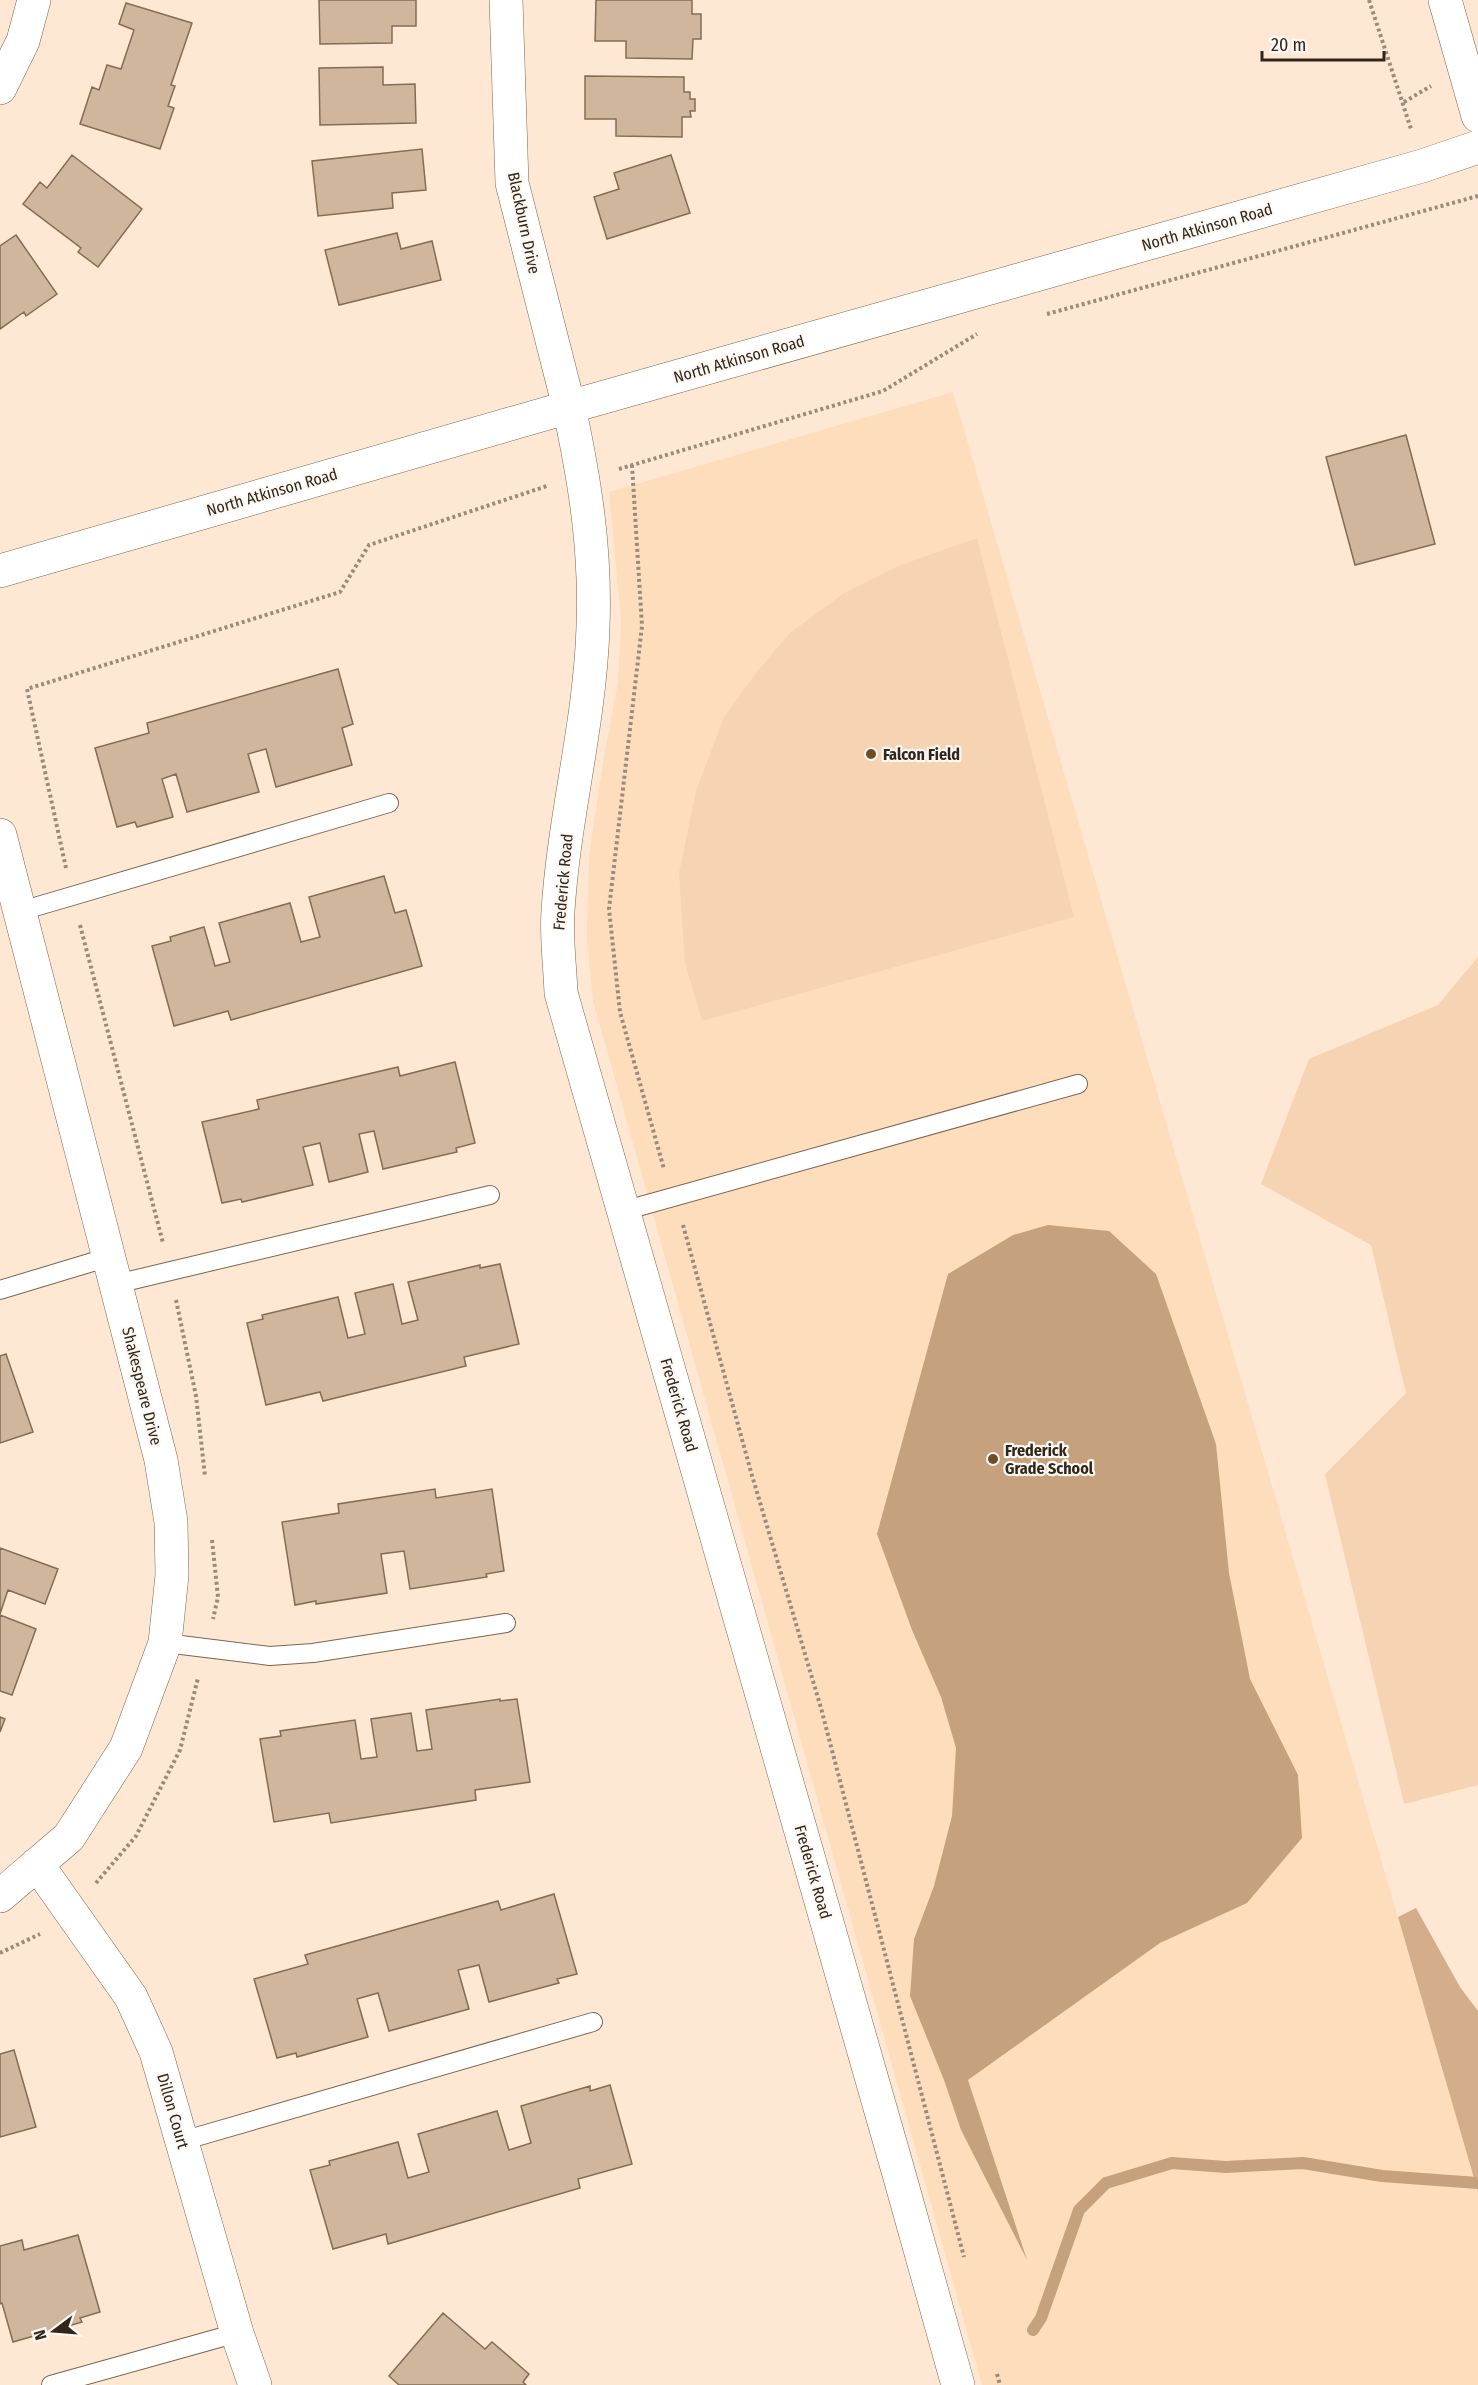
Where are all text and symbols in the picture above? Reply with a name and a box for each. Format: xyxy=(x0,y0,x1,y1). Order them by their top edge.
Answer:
scale bar xyxy=(1262,24,1384,62)
text: 20 m xyxy=(1271,34,1306,56)
street label: Blackburn Drive xyxy=(504,170,544,276)
street label: North Atkinson Road xyxy=(1139,199,1275,255)
street label: North Atkinson Road xyxy=(671,331,807,387)
street label: North Atkinson Road xyxy=(204,464,340,520)
place label: Falcon Field xyxy=(883,745,960,764)
marker: Falcon Field xyxy=(864,747,878,761)
street label: Frederick Road xyxy=(549,833,577,931)
street label: Shakespeare Drive xyxy=(118,1325,166,1447)
street label: Frederick Road xyxy=(657,1356,701,1454)
place label: Frederick Grade School xyxy=(1005,1441,1094,1478)
marker: Frederick Grade School xyxy=(986,1452,1000,1466)
street label: Frederick Road xyxy=(791,1823,835,1921)
street label: Dillon Court xyxy=(153,2071,193,2152)
north arrow xyxy=(24,2301,84,2361)
text: N xyxy=(30,2328,51,2342)

